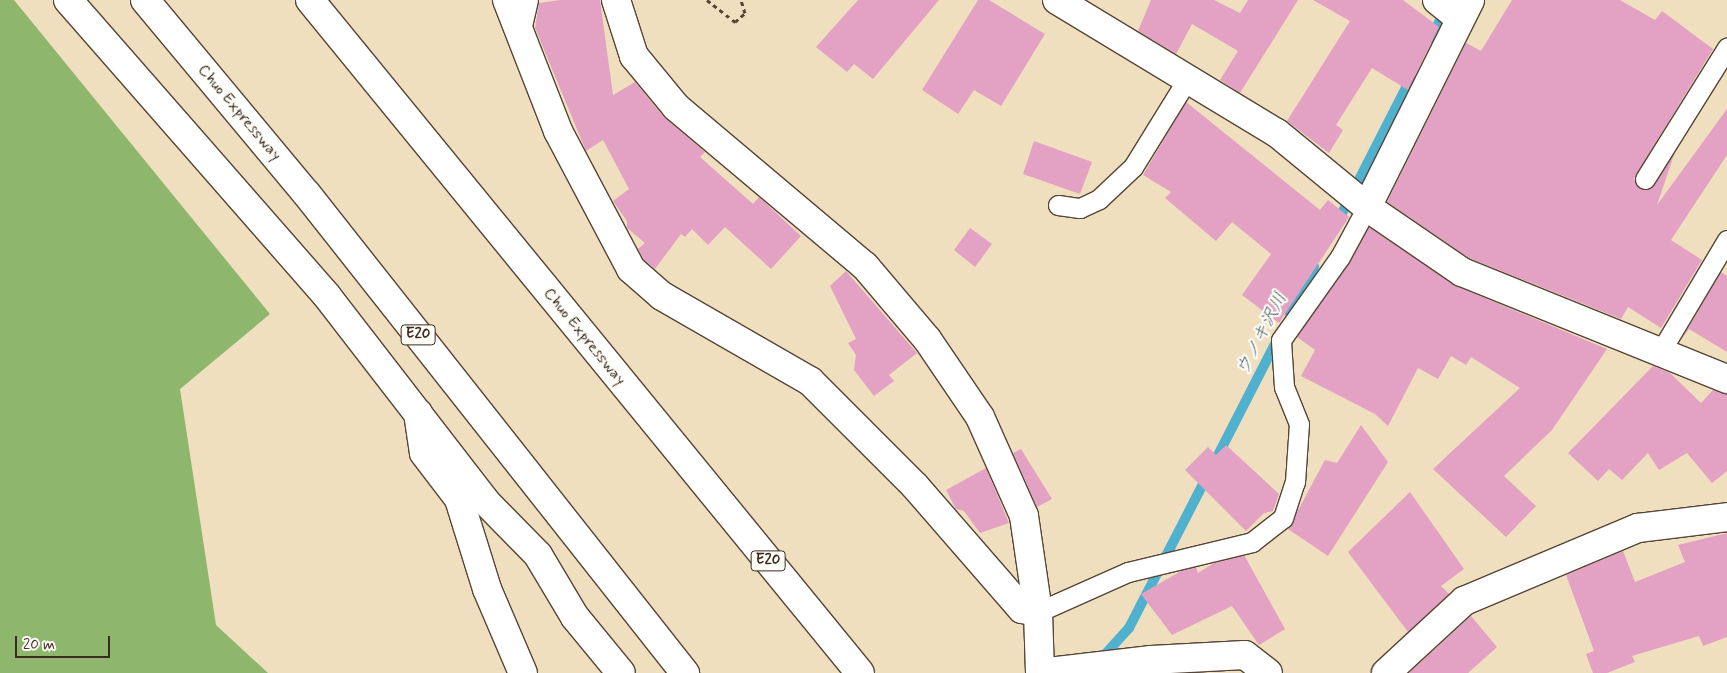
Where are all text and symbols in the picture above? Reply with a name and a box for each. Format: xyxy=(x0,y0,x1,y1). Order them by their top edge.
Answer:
street label: Chuo Expressway xyxy=(192,60,286,166)
street label: Chuo Expressway xyxy=(538,284,630,390)
water label: ウノキ沢川 xyxy=(1232,289,1292,379)
road number: E20 xyxy=(400,322,436,348)
road number: E20 xyxy=(750,548,786,574)
scale bar xyxy=(18,626,112,658)
text: 20 m xyxy=(23,635,55,655)

